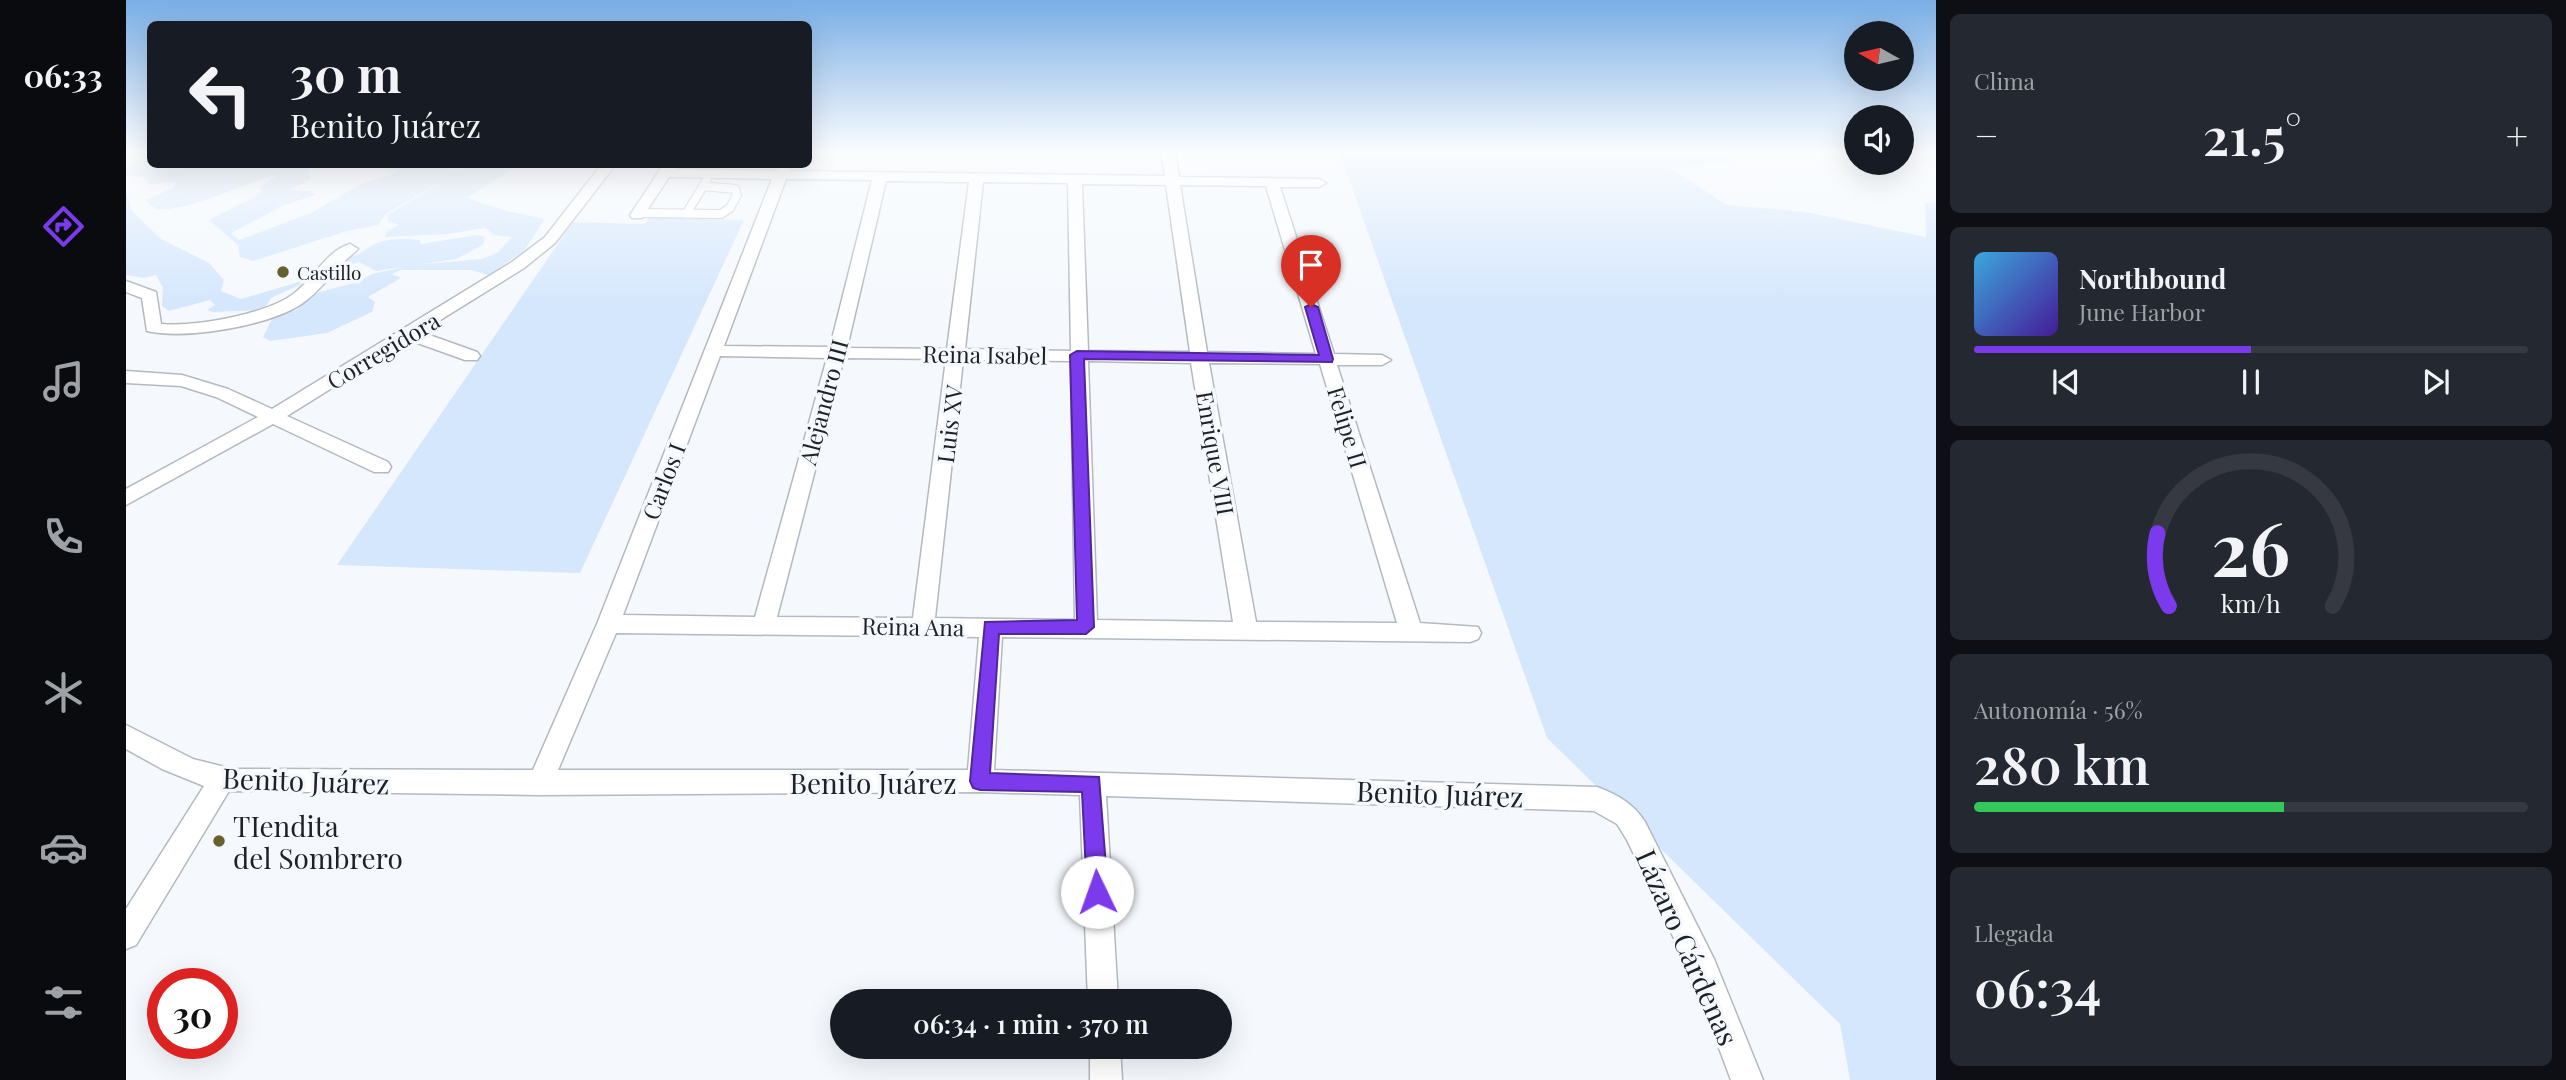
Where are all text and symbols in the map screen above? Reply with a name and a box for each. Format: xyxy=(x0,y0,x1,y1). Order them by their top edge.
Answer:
north arrow xyxy=(1844,21,1914,91)
map controls xyxy=(1844,21,1914,175)
text: 30 m xyxy=(290,40,401,105)
icon: left xyxy=(175,49,266,140)
text: 06:33 xyxy=(23,53,103,96)
text: Clima xyxy=(1974,65,2035,96)
text: 21.5° xyxy=(2203,100,2302,169)
text: Benito Juárez xyxy=(290,103,481,146)
button: sound xyxy=(1844,105,1914,175)
text: − xyxy=(1974,109,1999,160)
text: + xyxy=(2506,109,2528,160)
icon: directions xyxy=(39,202,88,251)
pin xyxy=(1281,235,1341,307)
icon: arrive xyxy=(1292,246,1330,284)
place label: Castillo xyxy=(297,259,361,285)
text: Northbound xyxy=(2079,261,2226,296)
marker: Castillo xyxy=(275,264,291,280)
text: June Harbor xyxy=(2079,296,2205,327)
street label: Corregidora xyxy=(321,304,446,396)
street label: Alejandro III xyxy=(791,336,855,469)
street label: Reina Isabel xyxy=(922,337,1048,371)
icon: music xyxy=(39,357,88,406)
icon: previous xyxy=(2047,363,2085,401)
icon: pause xyxy=(2232,363,2270,401)
icon: next xyxy=(2417,363,2455,401)
street label: Felipe II xyxy=(1321,382,1375,472)
street label: Luis XV xyxy=(929,383,969,465)
street label: Enrique VIII xyxy=(1190,389,1242,517)
street label: Carlos I xyxy=(634,438,692,524)
text: 26 xyxy=(2212,497,2290,594)
icon: phone xyxy=(39,512,88,561)
text: km/h xyxy=(2221,586,2281,619)
street label: Reina Ana xyxy=(861,610,965,642)
icon: climate xyxy=(39,668,88,717)
text: Autonomía · 56% xyxy=(1974,694,2143,725)
text: 280 km xyxy=(1974,729,2150,798)
street label: Benito Juárez xyxy=(222,759,390,801)
street label: Benito Juárez xyxy=(789,764,957,801)
street label: Benito Juárez xyxy=(1356,772,1524,814)
place label: TIendita del Sombrero xyxy=(233,807,403,876)
icon: car xyxy=(39,823,88,872)
marker: TIendita del Sombrero xyxy=(211,833,227,849)
street label: Lázaro Cárdenas xyxy=(1628,843,1748,1051)
position arrow xyxy=(1060,855,1134,929)
text: Llegada xyxy=(1974,917,2054,948)
text: 06:34 xyxy=(1974,952,2101,1021)
speed limit sign: 30 xyxy=(147,968,238,1059)
icon: filters xyxy=(39,978,88,1027)
text: 06:34 · 1 min · 370 m xyxy=(913,1006,1149,1041)

